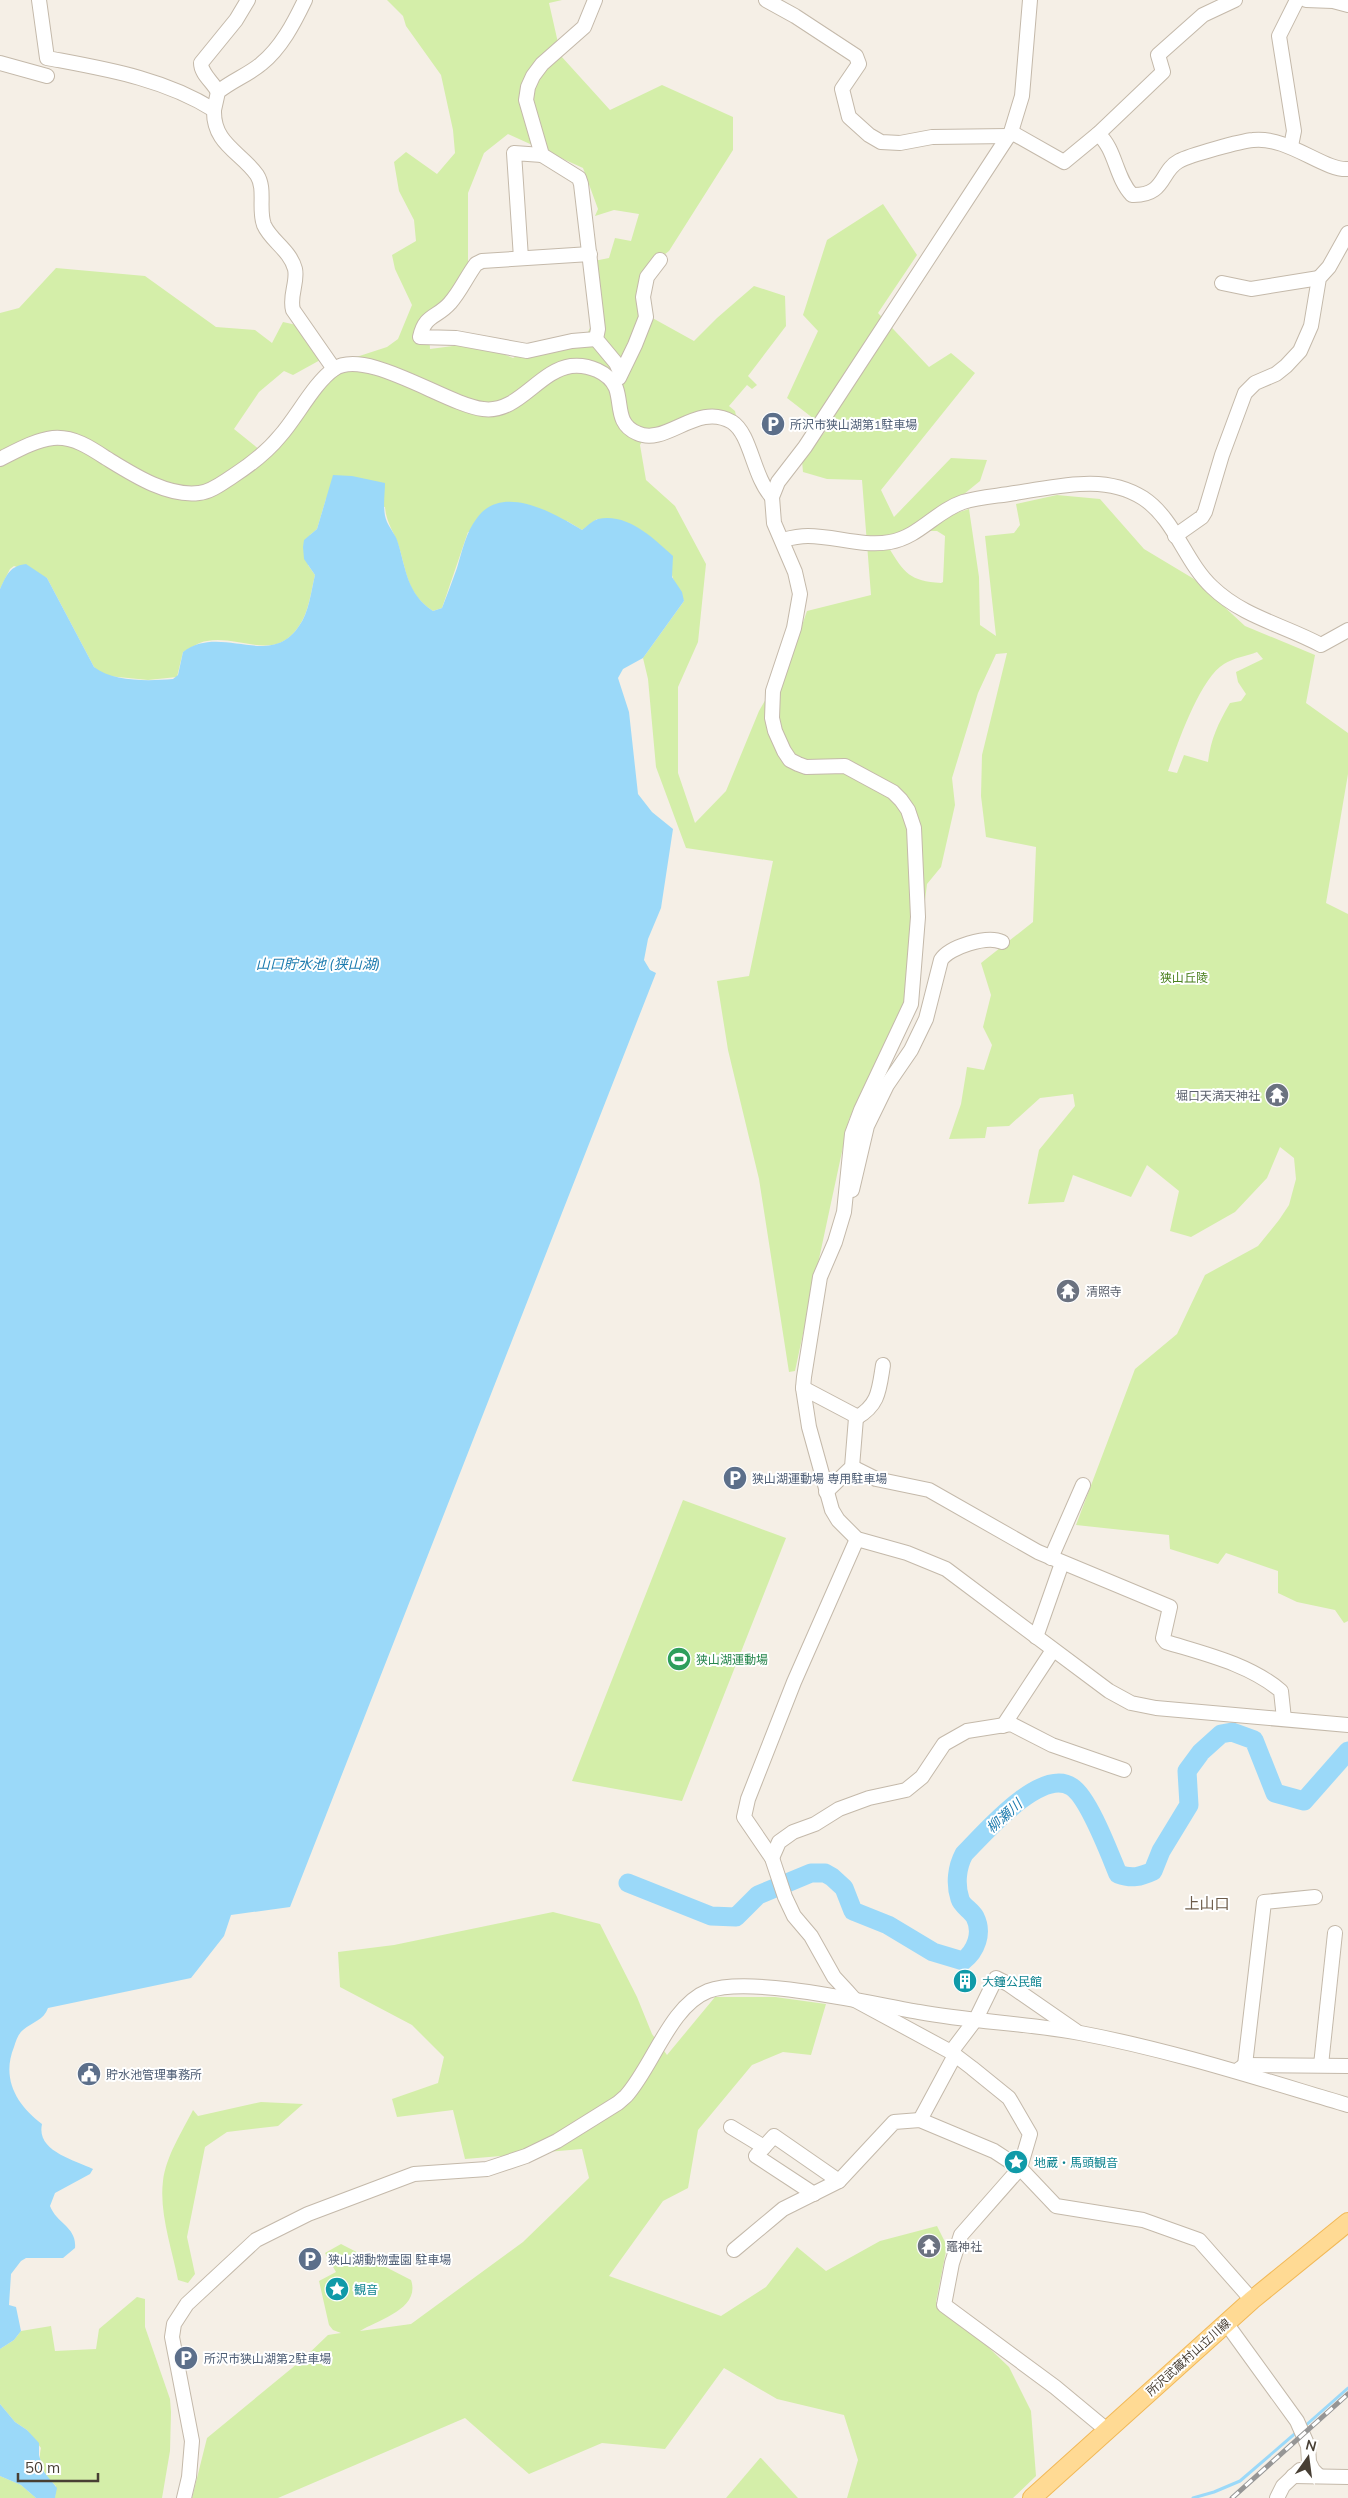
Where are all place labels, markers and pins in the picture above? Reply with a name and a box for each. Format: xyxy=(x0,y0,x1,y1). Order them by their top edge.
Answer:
parking icon: 所沢市狭山湖第1駐車場 xyxy=(760,411,786,437)
place label: 所沢市狭山湖第1駐車場 xyxy=(790,417,917,432)
temple icon: 堀口天満天神社 xyxy=(1264,1082,1290,1108)
place label: 堀口天満天神社 xyxy=(1176,1088,1260,1103)
temple icon: 清照寺 xyxy=(1055,1278,1081,1304)
place label: 清照寺 xyxy=(1086,1284,1122,1299)
parking icon: 狭山湖運動場 専用駐車場 xyxy=(722,1465,748,1491)
place label: 狭山湖運動場 専用駐車場 xyxy=(752,1471,887,1486)
sports icon: 狭山湖運動場 xyxy=(666,1646,692,1672)
place label: 狭山湖運動場 xyxy=(696,1652,768,1667)
building icon: 大鐘公民館 xyxy=(952,1968,978,1994)
place label: 大鐘公民館 xyxy=(982,1974,1042,1989)
public building icon: 貯水池管理事務所 xyxy=(76,2061,102,2087)
place label: 貯水池管理事務所 xyxy=(106,2067,202,2082)
place icon: 地蔵・馬頭観音 xyxy=(1003,2149,1029,2175)
place label: 地蔵・馬頭観音 xyxy=(1034,2155,1118,2170)
temple icon: 竈神社 xyxy=(916,2233,942,2259)
place label: 竈神社 xyxy=(946,2239,982,2254)
parking icon: 狭山湖動物霊園 駐車場 xyxy=(297,2246,323,2272)
place label: 狭山湖動物霊園 駐車場 xyxy=(328,2252,451,2267)
place icon: 観音 xyxy=(324,2276,350,2302)
place label: 観音 xyxy=(354,2282,378,2297)
parking icon: 所沢市狭山湖第2駐車場 xyxy=(173,2345,199,2371)
place label: 所沢市狭山湖第2駐車場 xyxy=(204,2351,331,2366)

